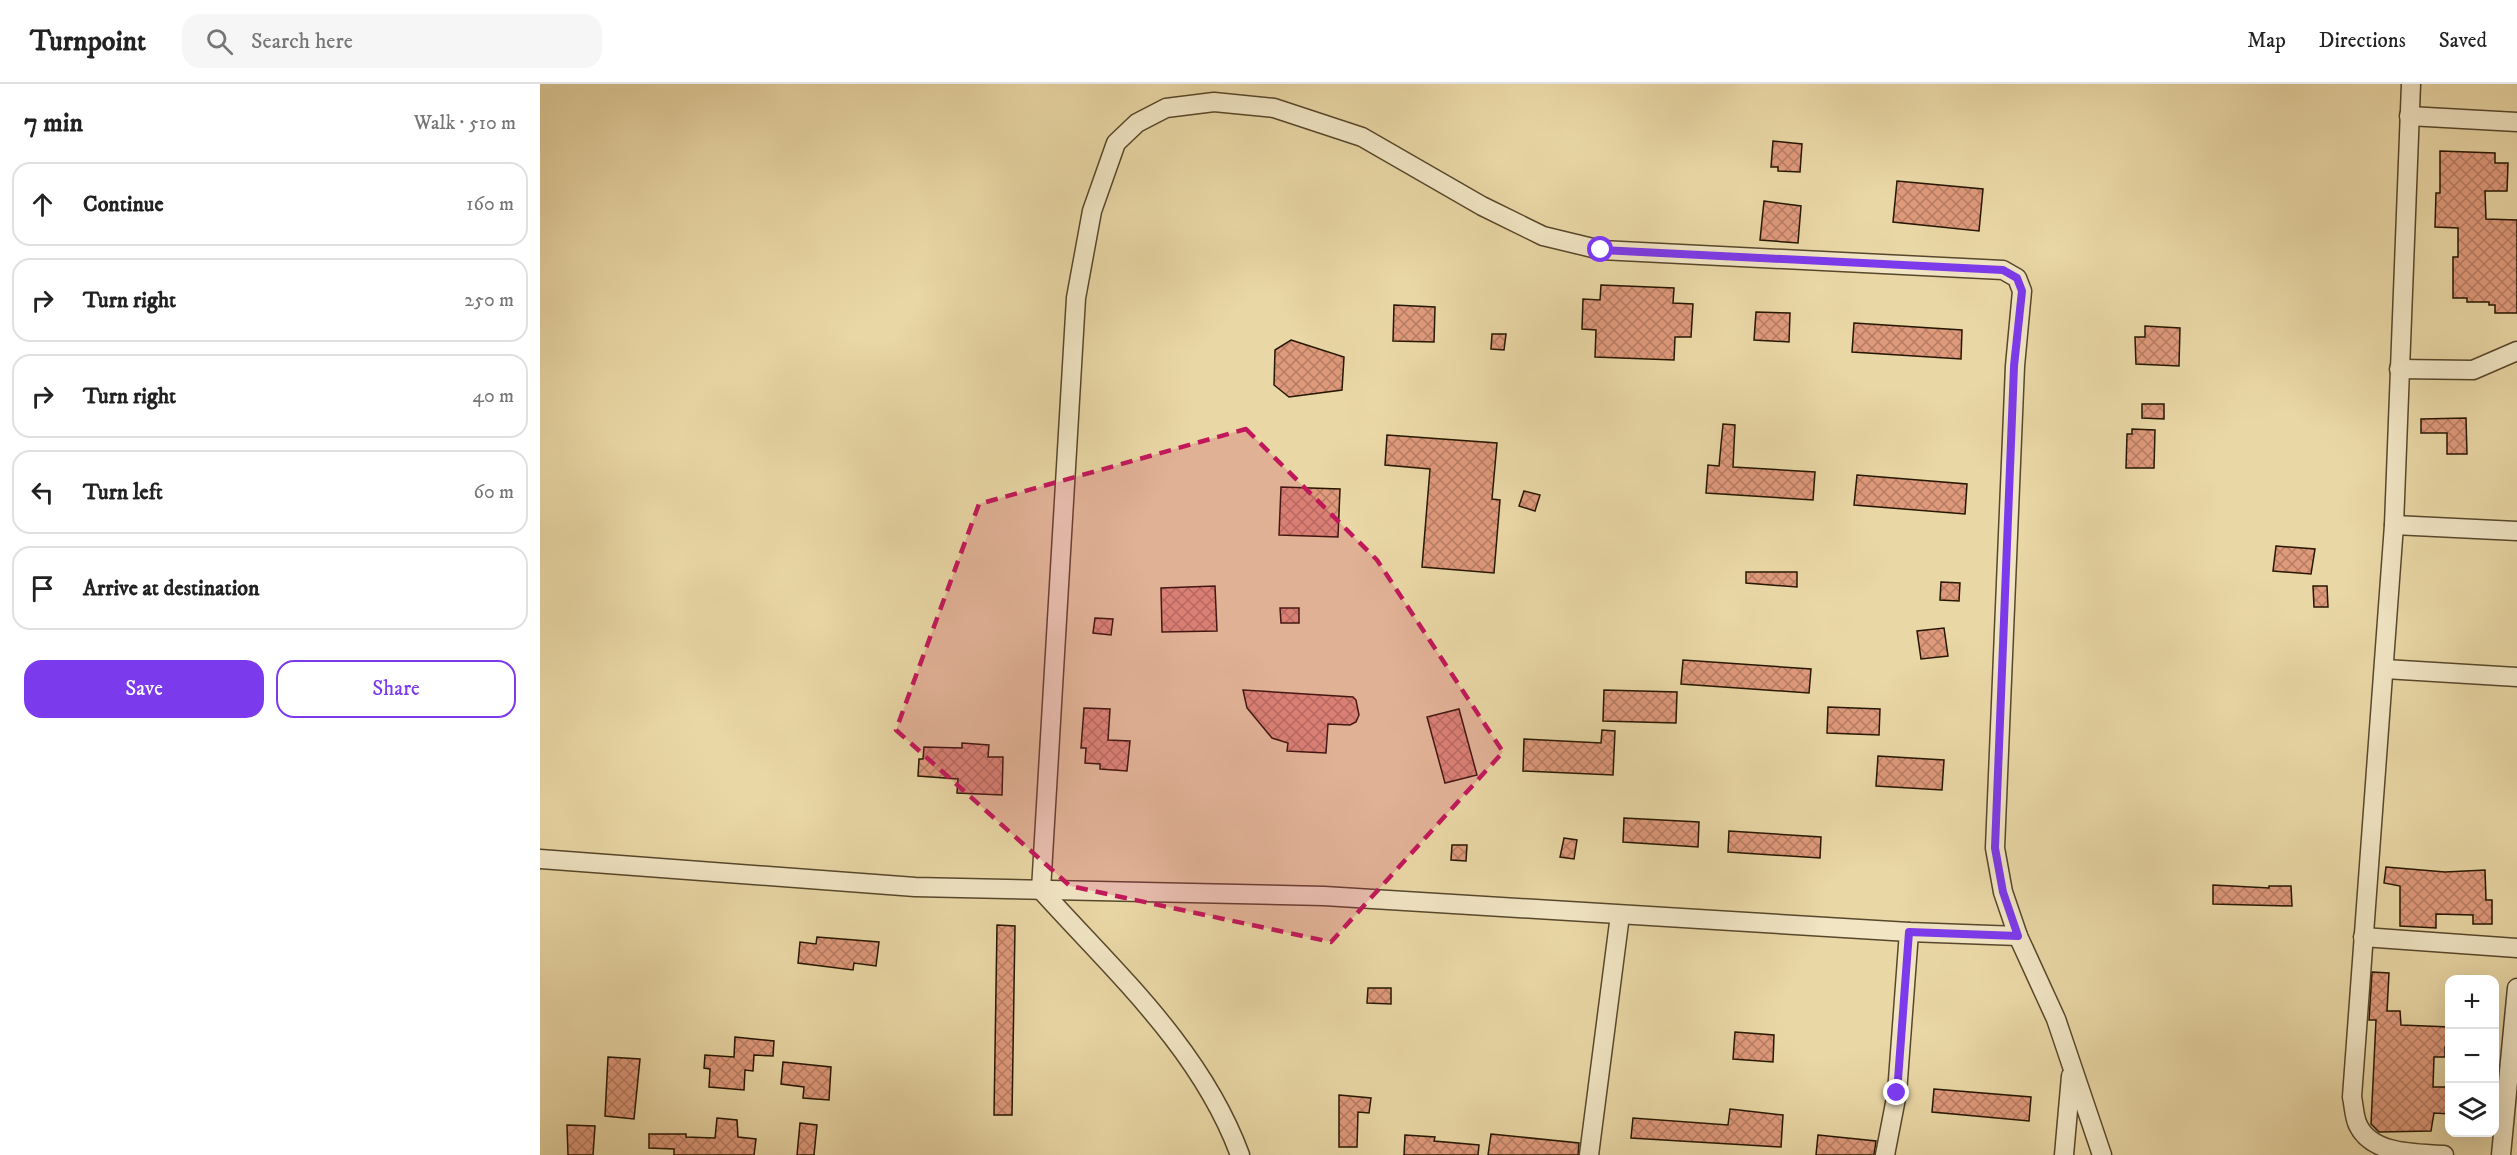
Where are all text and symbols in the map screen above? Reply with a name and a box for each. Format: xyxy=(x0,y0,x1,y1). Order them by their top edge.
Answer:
search box xyxy=(182,14,602,68)
text: Turnpoint xyxy=(30,24,146,59)
icon: search xyxy=(203,25,236,58)
text: Search here xyxy=(251,28,353,55)
text: Map xyxy=(2247,28,2286,54)
text: Directions xyxy=(2319,28,2406,54)
text: Saved xyxy=(2439,28,2487,54)
text: 7 min xyxy=(24,107,83,140)
text: Walk · 510 m xyxy=(414,111,516,136)
icon: ahead xyxy=(26,188,59,221)
text: Continue xyxy=(83,191,164,218)
text: 160 m xyxy=(466,192,514,217)
route start xyxy=(1587,236,1613,262)
icon: right xyxy=(26,284,59,317)
text: Turn right xyxy=(83,287,176,314)
text: 250 m xyxy=(464,288,514,313)
icon: right xyxy=(26,380,59,413)
text: Turn right xyxy=(83,383,176,410)
text: 40 m xyxy=(472,384,514,409)
icon: left xyxy=(26,476,59,509)
text: Turn left xyxy=(83,479,163,506)
text: 60 m xyxy=(474,480,514,505)
icon: arrive xyxy=(26,572,59,605)
text: Arrive at destination xyxy=(83,575,260,602)
button: Save xyxy=(24,660,264,718)
button: Share xyxy=(276,660,516,718)
map controls xyxy=(2445,975,2499,1137)
button: + xyxy=(2445,975,2499,1029)
button: − xyxy=(2445,1029,2499,1083)
route end xyxy=(1883,1079,1909,1105)
button: layers xyxy=(2445,1083,2499,1137)

